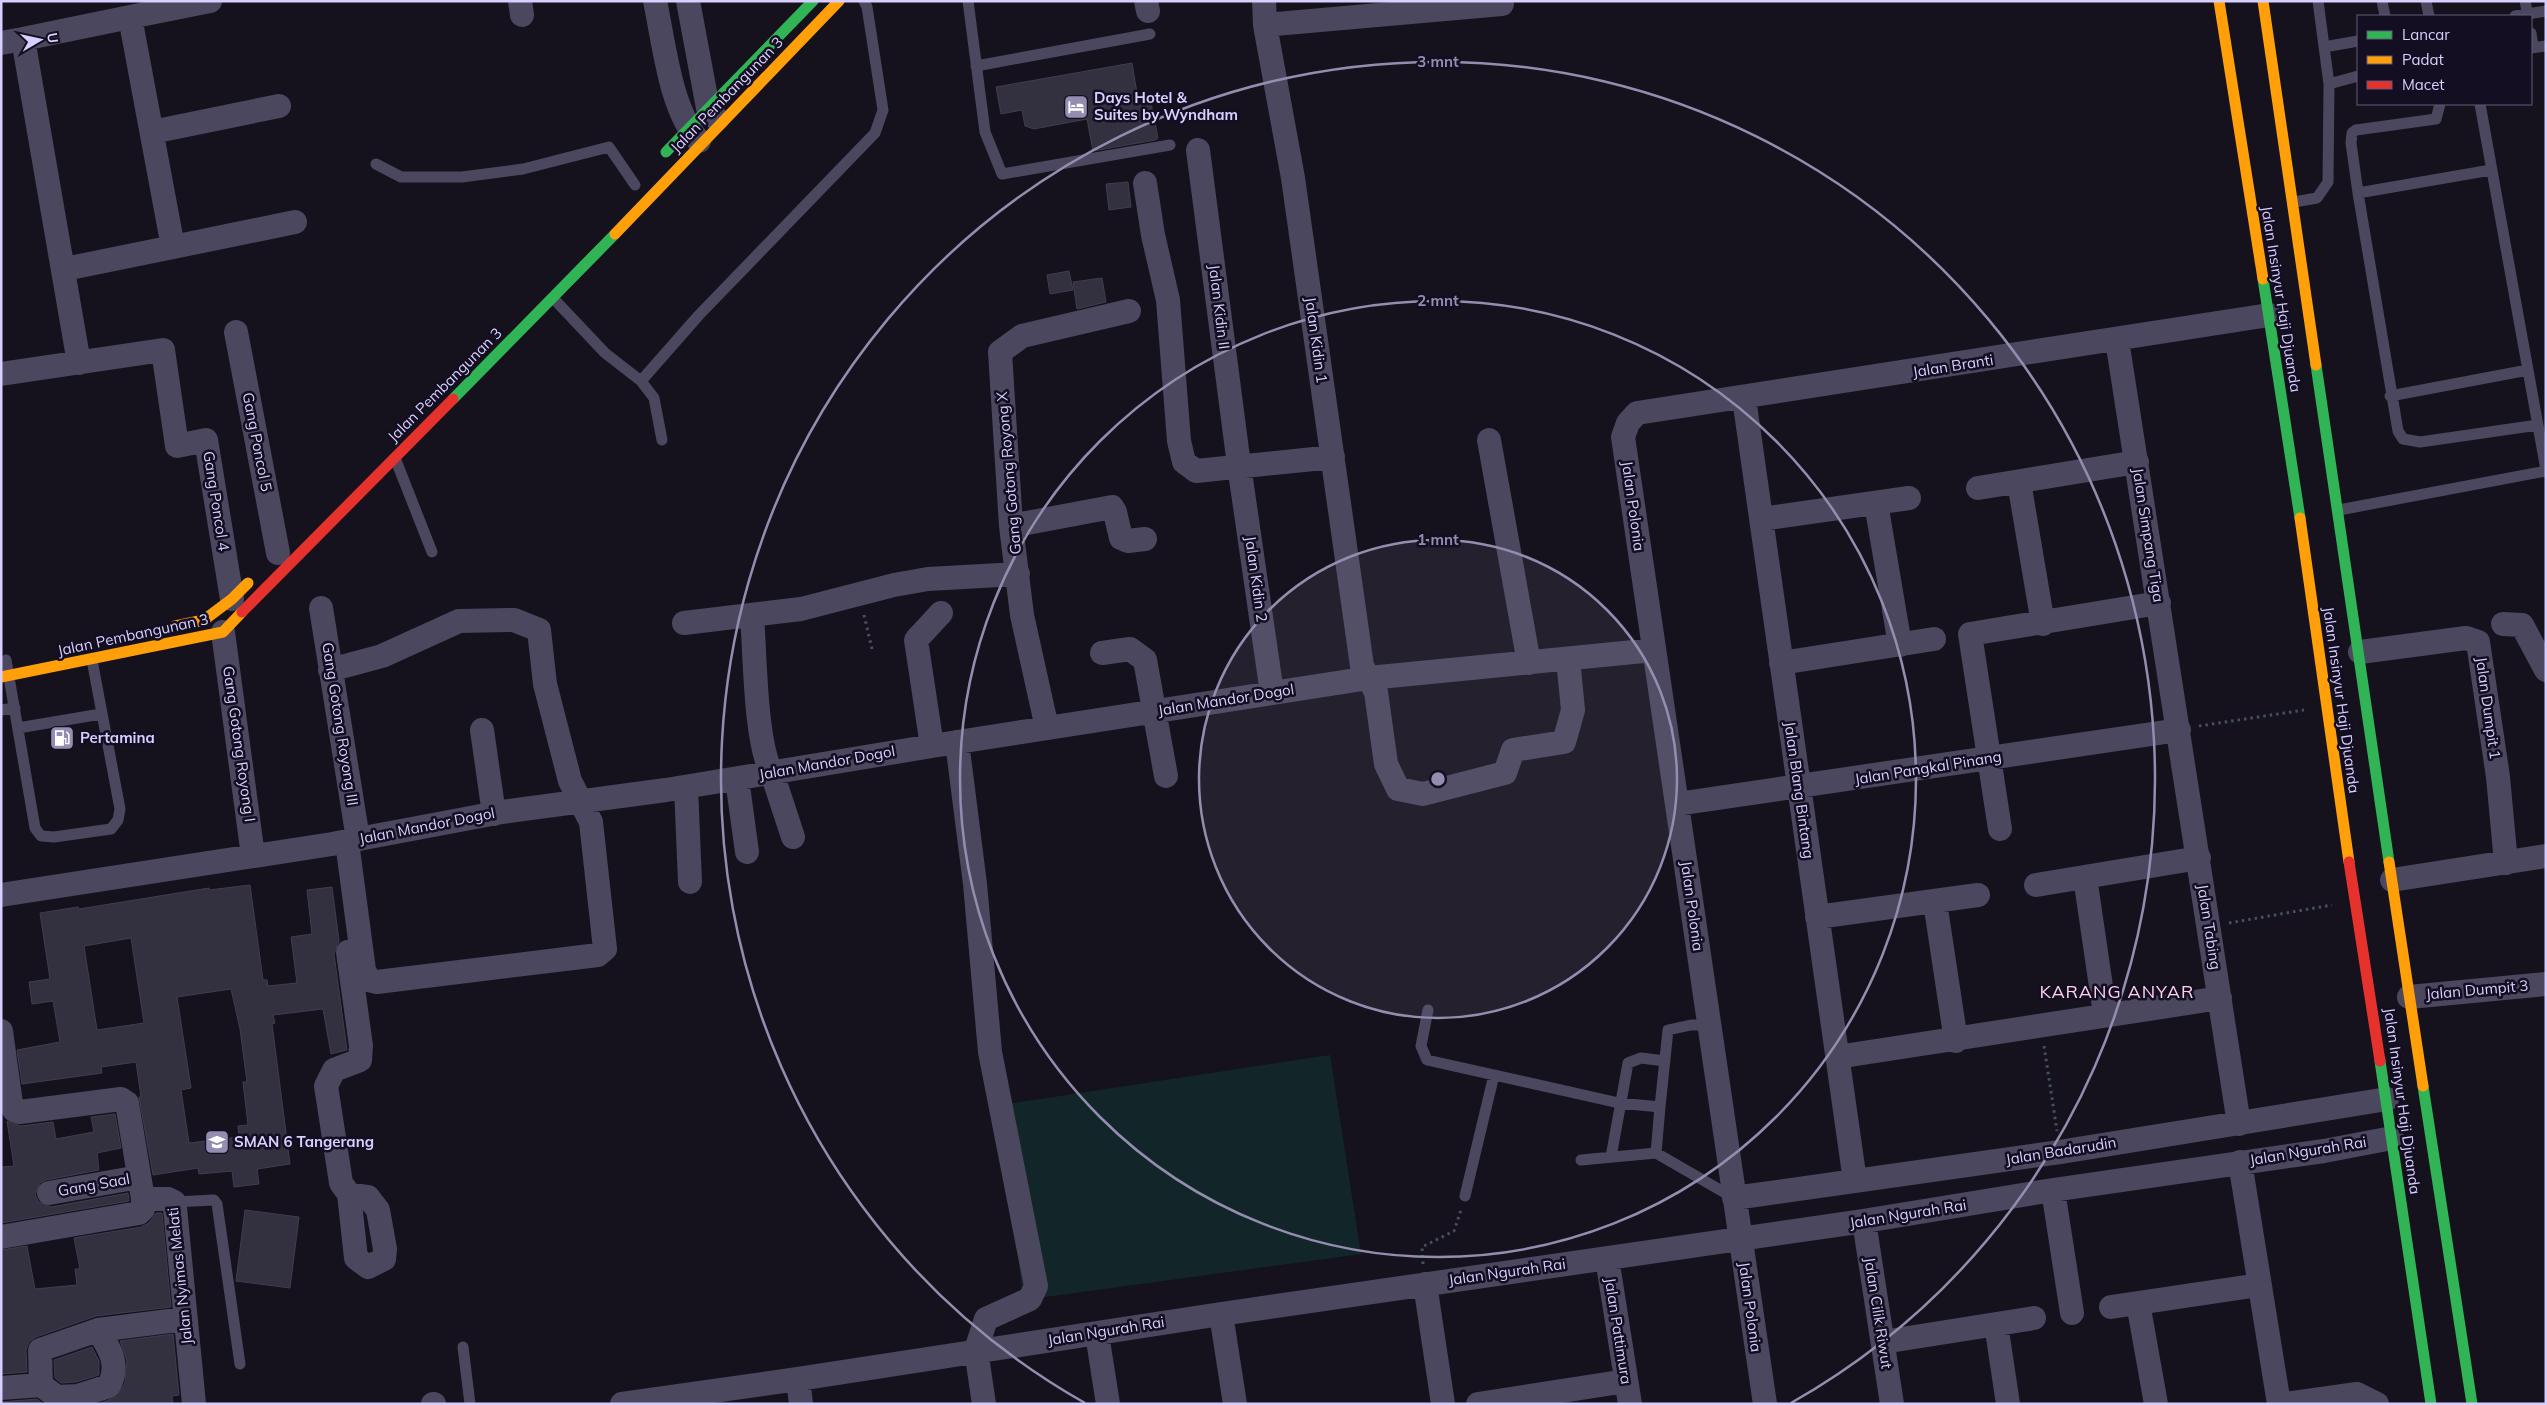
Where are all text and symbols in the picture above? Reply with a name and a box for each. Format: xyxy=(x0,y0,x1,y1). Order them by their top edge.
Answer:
north arrow xyxy=(15,15,65,65)
legend xyxy=(2357,15,2532,105)
text: Lancar xyxy=(2402,25,2450,44)
text: U xyxy=(43,31,63,44)
street label: Jalan Pembangunan 3 xyxy=(666,33,787,157)
text: Padat xyxy=(2402,50,2444,69)
text: 3 mnt xyxy=(1417,52,1459,71)
text: Macet xyxy=(2402,75,2445,94)
place label: Days Hotel & Suites by Wyndham xyxy=(1094,88,1238,124)
hotel icon: Days Hotel & Suites by Wyndham xyxy=(1063,94,1089,120)
street label: Jalan Insinyur Haji Djuanda xyxy=(2257,204,2306,393)
street label: Jalan Kidin II xyxy=(1205,263,1234,350)
text: 2 mnt xyxy=(1417,291,1459,310)
street label: Jalan Kidin 1 xyxy=(1301,296,1332,384)
street label: Jalan Pembangunan 3 xyxy=(383,323,506,446)
street label: Jalan Branti xyxy=(1911,350,1995,381)
street label: Gang Poncol 5 xyxy=(239,391,276,493)
street label: Gang Gotong Royong X xyxy=(992,391,1025,555)
street label: Gang Poncol 4 xyxy=(199,450,234,552)
street label: Jalan Polonia xyxy=(1618,460,1649,552)
street label: Jalan Simpang Tiga xyxy=(2128,466,2168,603)
text: 1 mnt xyxy=(1417,530,1459,549)
street label: Jalan Kidin 2 xyxy=(1241,535,1272,623)
street label: Jalan Insinyur Haji Djuanda xyxy=(2319,605,2364,795)
street label: Jalan Pembangunan 3 xyxy=(56,609,210,660)
street label: Gang Gotong Royong III xyxy=(318,641,363,807)
street label: Jalan Dumpit 1 xyxy=(2472,656,2505,760)
street label: Gang Gotong Royong I xyxy=(219,665,260,823)
street label: Jalan Mandor Dogol xyxy=(1156,679,1295,720)
street label: Jalan Blang Bintang xyxy=(1780,720,1819,860)
fuel station icon: Pertamina xyxy=(49,725,75,751)
place label: Pertamina xyxy=(80,728,155,747)
street label: Jalan Mandor Dogol xyxy=(757,741,896,784)
street label: Jalan Pangkal Pinang xyxy=(1853,747,2003,789)
centre of rings xyxy=(1429,770,1447,788)
street label: Jalan Mandor Dogol xyxy=(357,803,496,848)
street label: Jalan Polonia xyxy=(1677,860,1708,952)
street label: Jalan Tabing xyxy=(2193,883,2226,971)
street label: Jalan Dumpit 3 xyxy=(2425,976,2529,1003)
district label: KARANG ANYAR xyxy=(2039,980,2195,1003)
street label: Jalan Insinyur Haji Djuanda xyxy=(2380,1006,2425,1196)
school or university icon: SMAN 6 Tangerang xyxy=(204,1129,230,1155)
place label: SMAN 6 Tangerang xyxy=(234,1132,374,1151)
street label: Jalan Badarudin xyxy=(2004,1132,2118,1169)
street label: Jalan Ngurah Rai xyxy=(2248,1132,2368,1169)
street label: Gang Saal xyxy=(56,1169,131,1200)
street label: Jalan Ngurah Rai xyxy=(1848,1195,1968,1232)
street label: Jalan Nyimas Melati xyxy=(163,1206,196,1346)
street label: Jalan Ngurah Rai xyxy=(1447,1254,1567,1289)
street label: Jalan Cilik Riwut xyxy=(1860,1256,1897,1370)
street label: Jalan Polonia xyxy=(1735,1261,1766,1353)
street label: Jalan Pattimura xyxy=(1601,1276,1636,1386)
street label: Jalan Ngurah Rai xyxy=(1046,1312,1166,1349)

